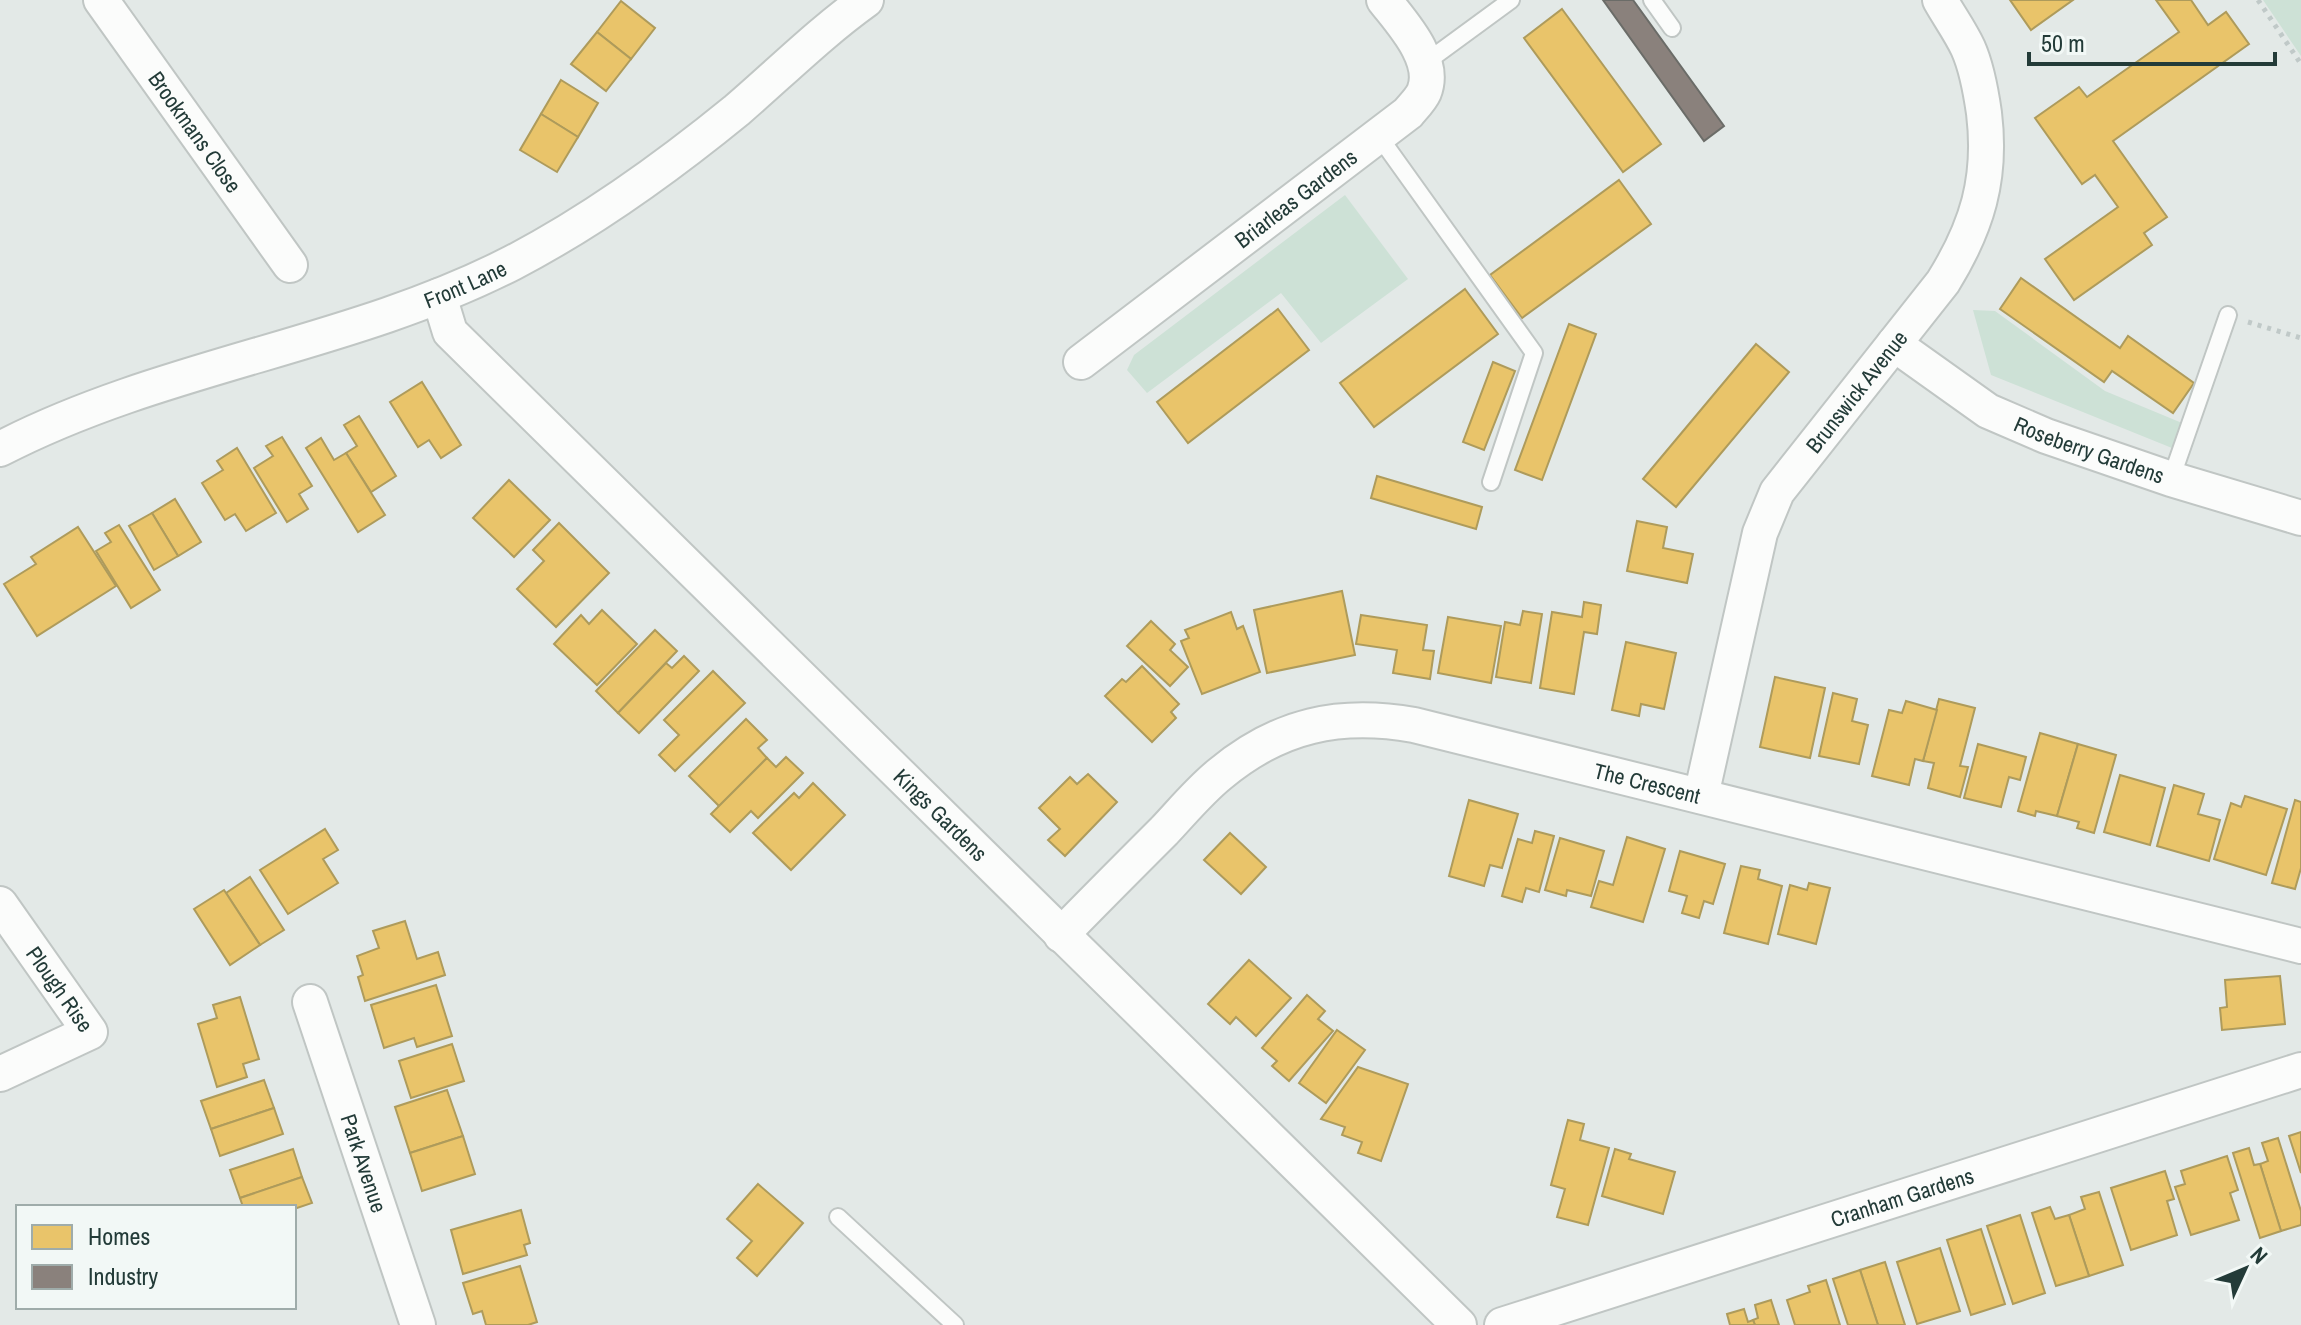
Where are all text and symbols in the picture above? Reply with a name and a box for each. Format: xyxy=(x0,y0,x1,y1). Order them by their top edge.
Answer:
scale bar xyxy=(2029,16,2275,66)
text: 50 m xyxy=(2041,27,2085,59)
street label: Brookmans Close xyxy=(141,65,249,199)
street label: Briarleas Gardens xyxy=(1228,142,1363,255)
street label: Front Lane xyxy=(419,253,512,315)
street label: Brunswick Avenue xyxy=(1799,324,1914,459)
street label: Roseberry Gardens xyxy=(2009,409,2168,491)
street label: The Crescent xyxy=(1591,755,1703,811)
street label: Kings Gardens xyxy=(887,762,994,868)
street label: Plough Rise xyxy=(19,940,100,1038)
street label: Park Avenue xyxy=(333,1110,394,1216)
street label: Cranham Gardens xyxy=(1827,1160,1977,1234)
legend xyxy=(16,1205,296,1309)
text: Homes xyxy=(88,1220,150,1252)
north arrow xyxy=(2205,1229,2285,1309)
text: N xyxy=(2244,1240,2275,1270)
text: Industry xyxy=(88,1260,158,1292)

